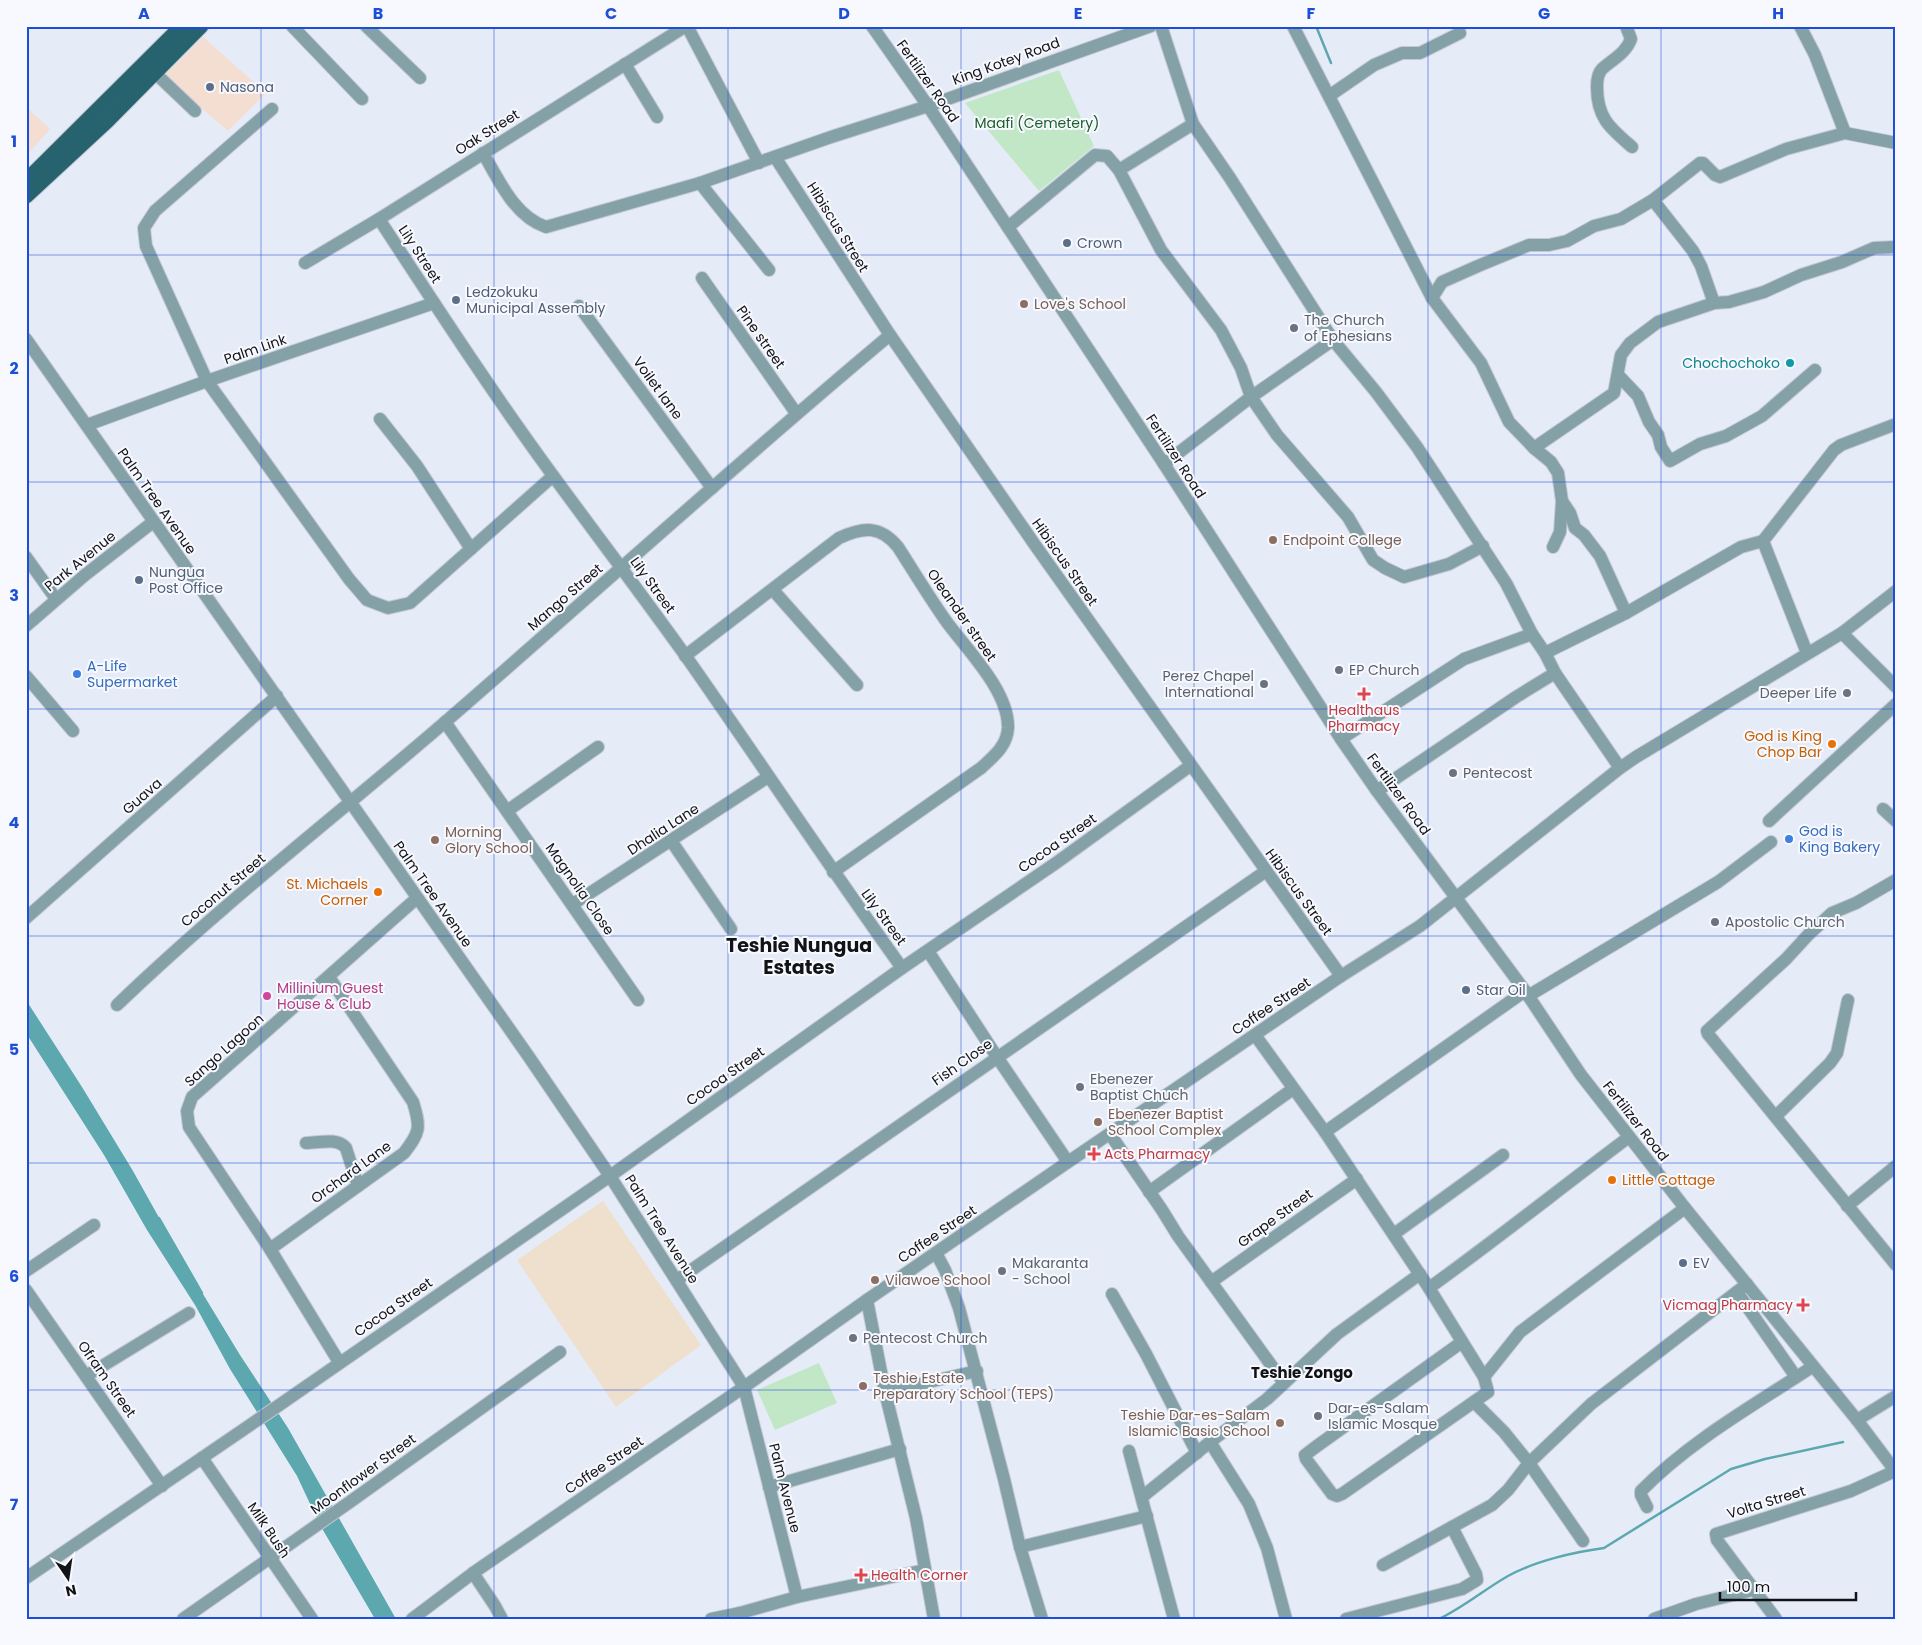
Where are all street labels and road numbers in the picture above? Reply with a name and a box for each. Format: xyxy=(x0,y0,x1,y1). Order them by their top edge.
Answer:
street label: King Kotey Road xyxy=(949,32,1063,90)
street label: Fertilizer Road xyxy=(892,36,964,126)
street label: Oak Street xyxy=(451,104,523,160)
street label: Hibiscus Street xyxy=(802,178,874,276)
street label: Lily Street xyxy=(394,221,446,287)
street label: Pine street xyxy=(732,301,790,373)
street label: Palm Link xyxy=(221,329,290,369)
street label: Voilet lane xyxy=(628,352,688,424)
street label: Fertilizer Road xyxy=(1141,410,1211,502)
street label: Palm Tree Avenue xyxy=(113,444,201,558)
street label: Hibiscus Street xyxy=(1027,514,1103,610)
street label: Park Avenue xyxy=(40,526,120,596)
street label: Lily Street xyxy=(626,553,680,617)
street label: Mango Street xyxy=(523,559,607,635)
street label: Oleander street xyxy=(923,565,1001,665)
street label: Fertilizer Road xyxy=(1362,749,1436,839)
street label: Guava xyxy=(118,773,166,819)
street label: Dhalia Lane xyxy=(623,798,703,860)
street label: Cocoa Street xyxy=(1014,809,1100,877)
street label: Palm Tree Avenue xyxy=(389,837,477,951)
street label: Magnolia Close xyxy=(541,839,619,939)
street label: Hibiscus Street xyxy=(1261,845,1337,939)
street label: Coconut Street xyxy=(176,849,270,931)
street label: Lily Street xyxy=(857,885,911,949)
street label: Coffee Street xyxy=(1228,972,1314,1040)
street label: Sango Lagoon xyxy=(180,1009,268,1091)
street label: Fish Close xyxy=(928,1034,997,1090)
street label: Cocoa Street xyxy=(682,1042,768,1110)
street label: Fertilizer Road xyxy=(1598,1077,1674,1165)
street label: Orchard Lane xyxy=(307,1136,395,1208)
street label: Palm Tree Avenue xyxy=(620,1170,704,1288)
street label: Grape Street xyxy=(1233,1184,1317,1252)
street label: Coffee Street xyxy=(894,1200,980,1268)
street label: Cocoa Street xyxy=(350,1273,436,1341)
street label: Ofram Street xyxy=(73,1337,141,1421)
street label: Moonflower Street xyxy=(306,1429,420,1519)
street label: Coffee Street xyxy=(561,1431,647,1499)
street label: Palm Avenue xyxy=(764,1441,806,1535)
street label: Volta Street xyxy=(1724,1481,1808,1523)
street label: Milk Bush xyxy=(243,1498,295,1562)

